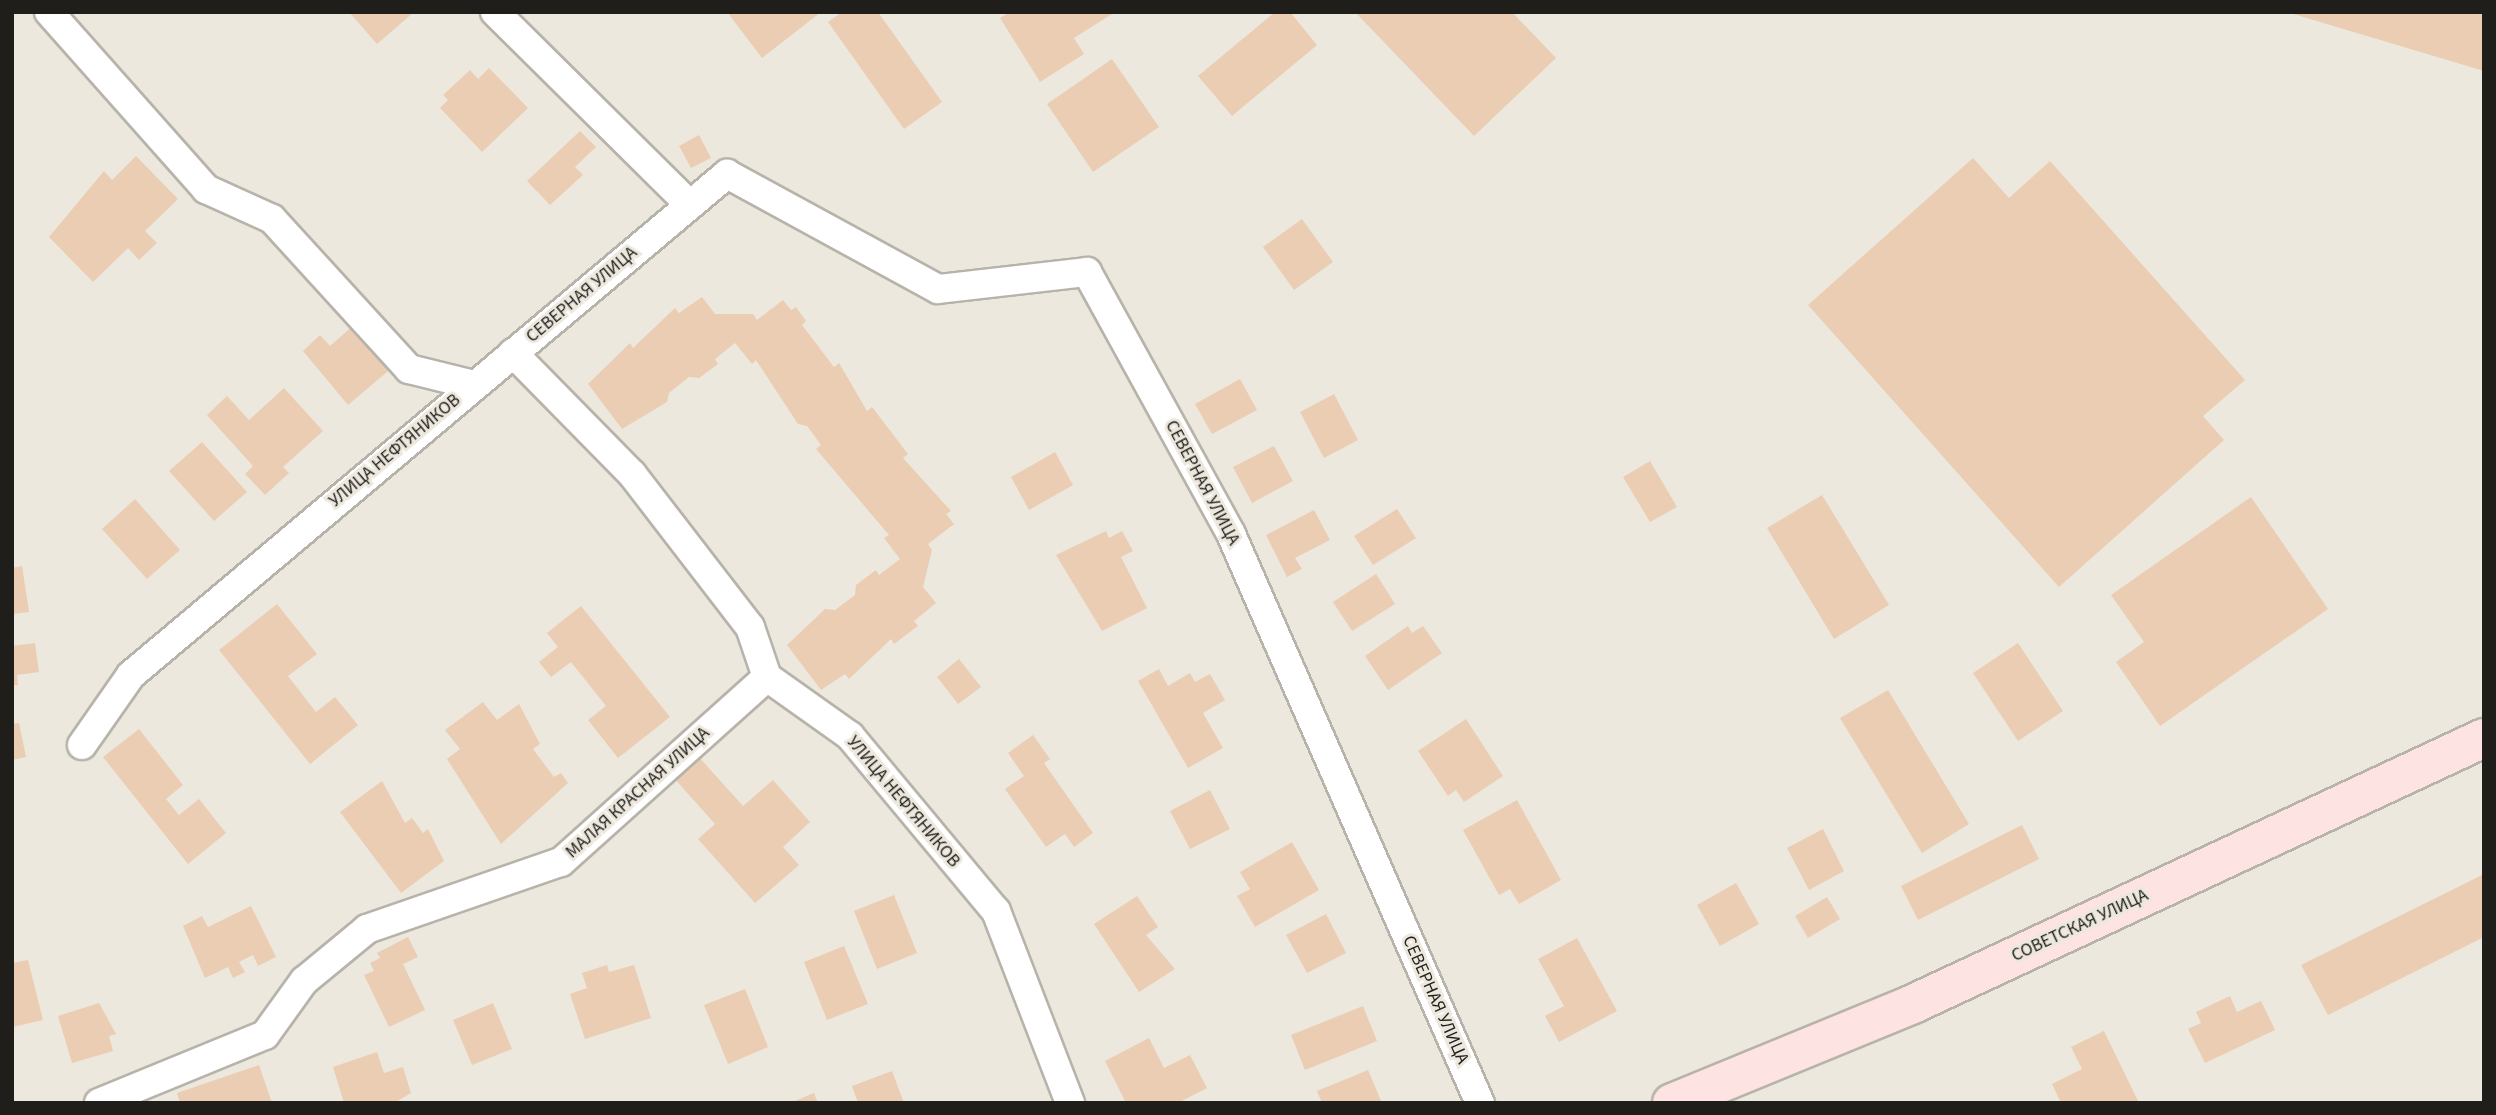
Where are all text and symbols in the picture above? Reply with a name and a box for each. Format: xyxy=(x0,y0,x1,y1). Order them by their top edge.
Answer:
street label: СЕВЕРНАЯ УЛИЦА xyxy=(522,242,642,348)
street label: УЛИЦА НЕФТЯНИКОВ xyxy=(325,390,465,512)
street label: СЕВЕРНАЯ УЛИЦА xyxy=(1160,417,1244,549)
street label: МАЛАЯ КРАСНАЯ УЛИЦА xyxy=(562,723,714,863)
street label: УЛИЦА НЕФТЯНИКОВ xyxy=(842,732,964,872)
street label: СОВЕТСКАЯ УЛИЦА xyxy=(2008,885,2152,967)
street label: СЕВЕРНАЯ УЛИЦА xyxy=(1397,932,1473,1068)

